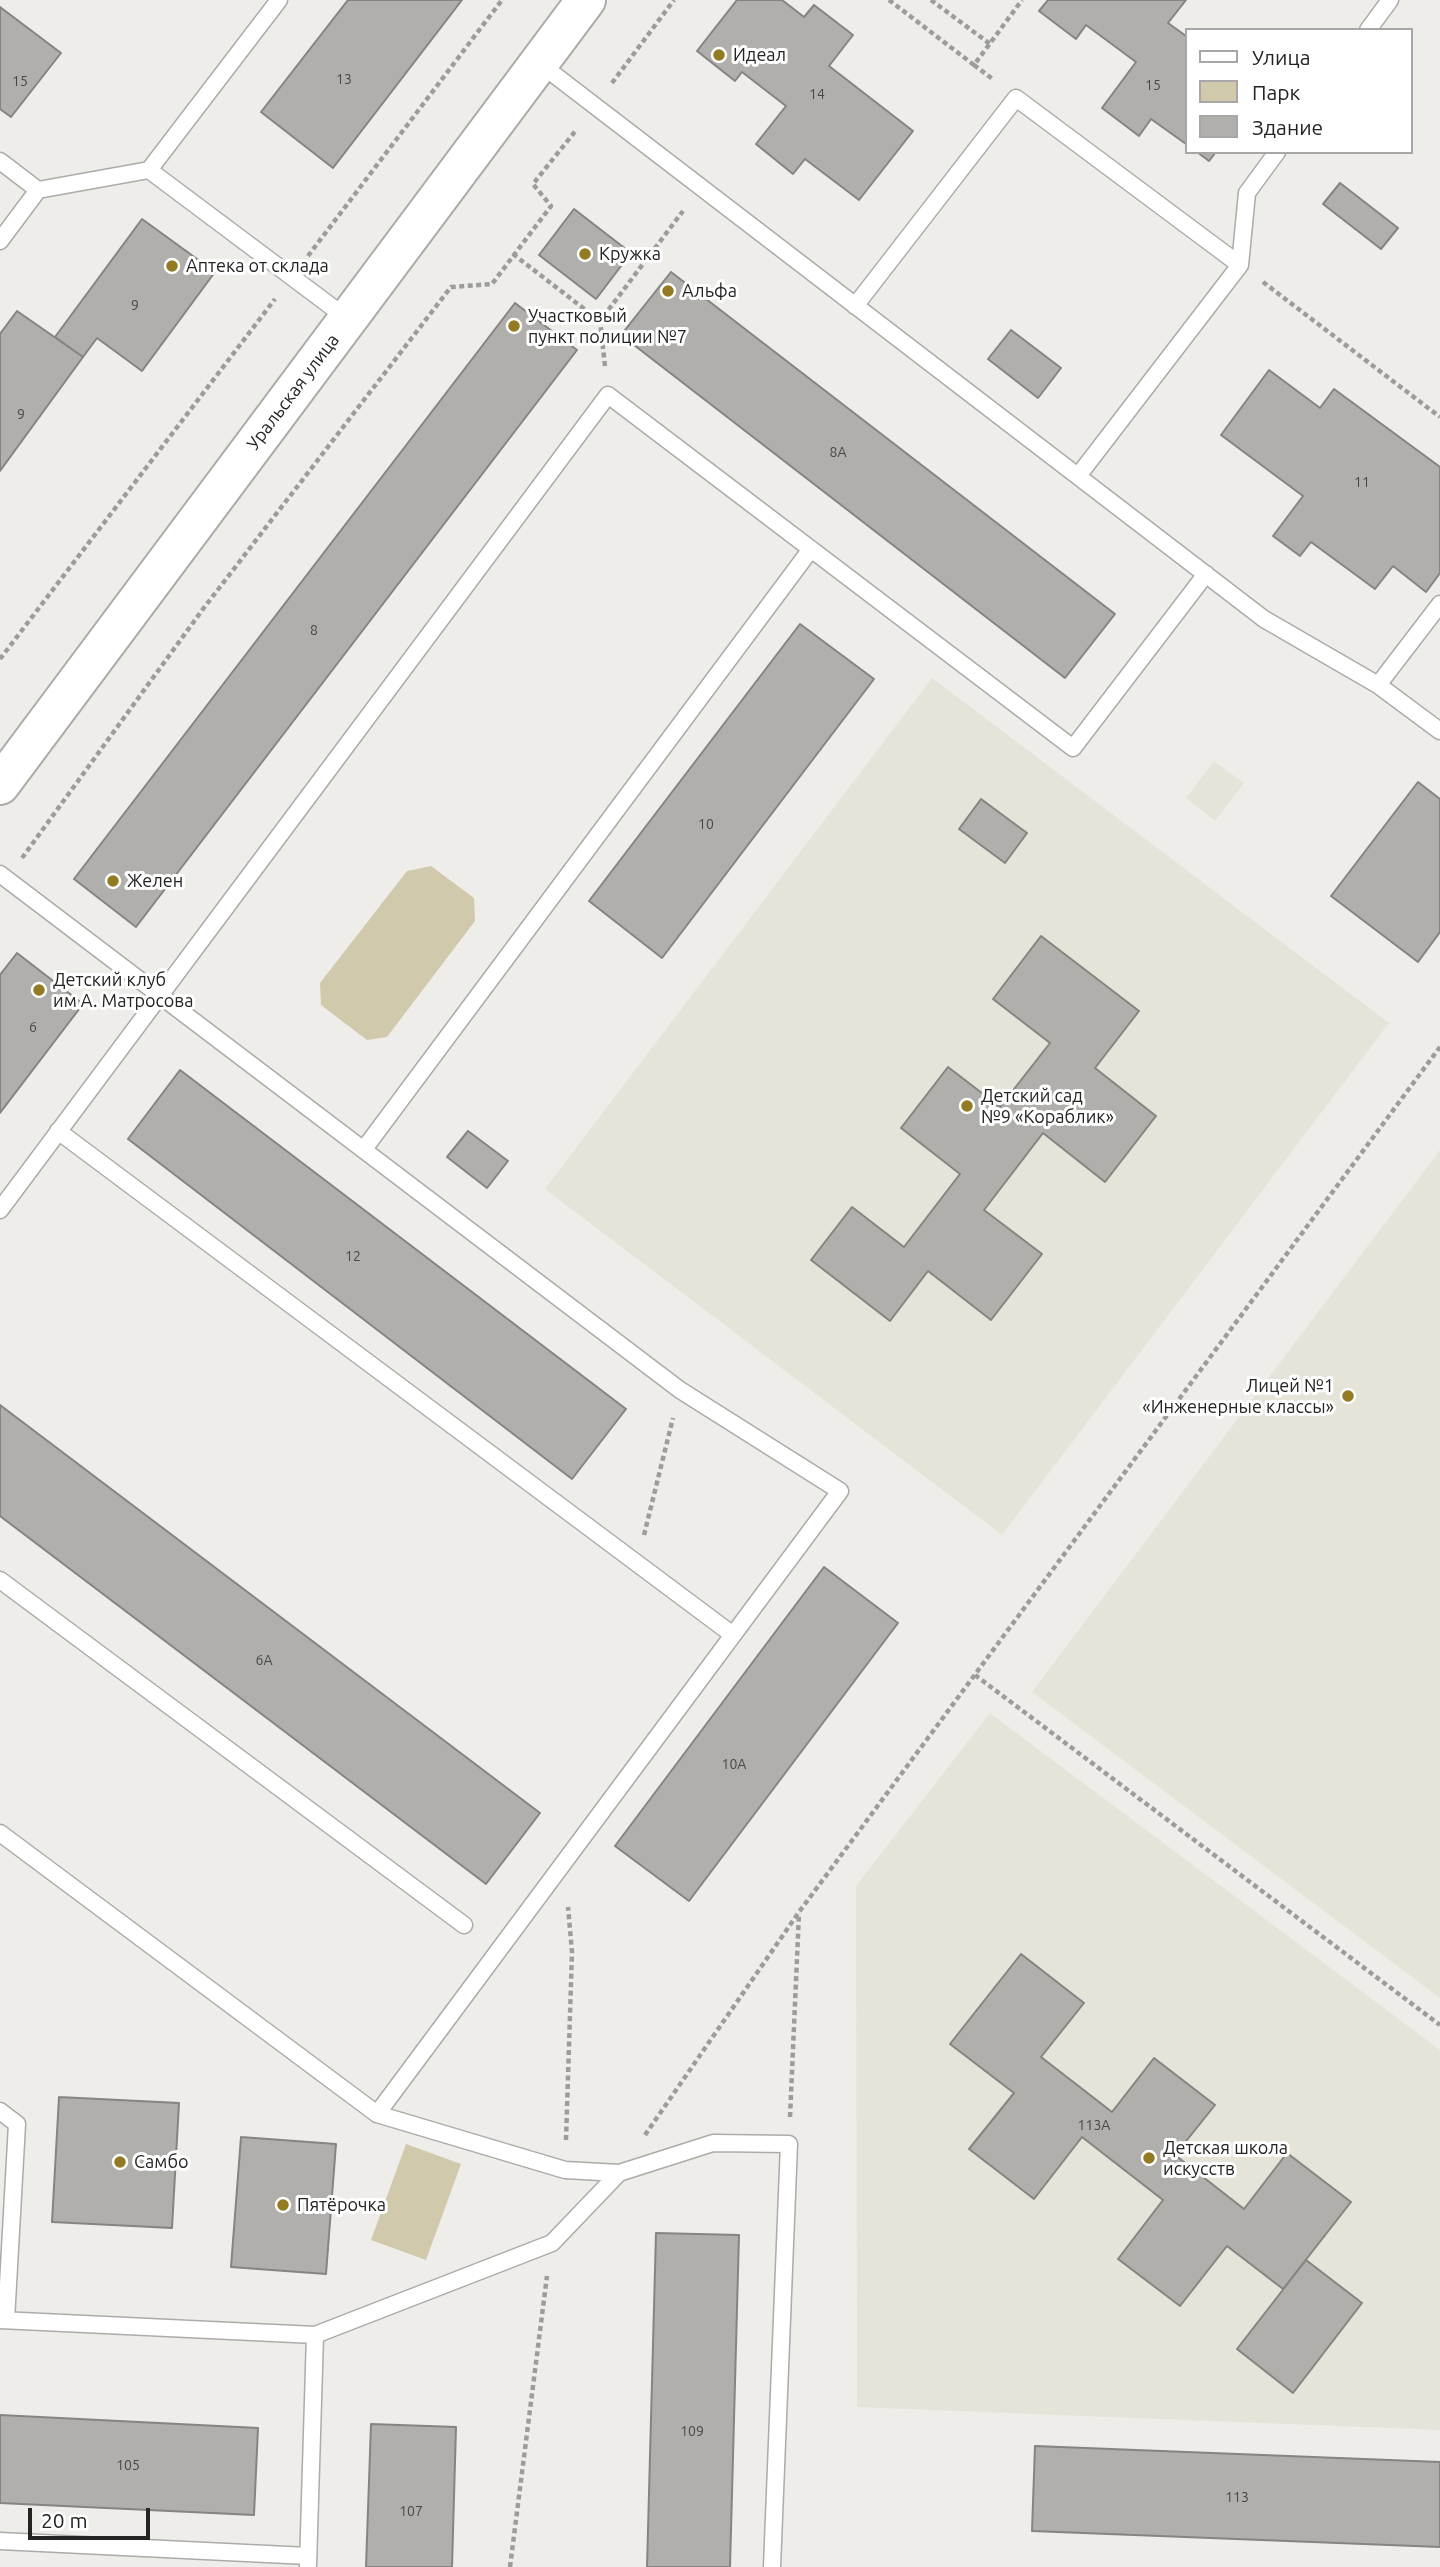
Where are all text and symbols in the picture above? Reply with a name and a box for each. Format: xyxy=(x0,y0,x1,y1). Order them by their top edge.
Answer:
legend xyxy=(1184,28,1412,154)
place label: Идеал xyxy=(733,44,786,66)
text: Улица xyxy=(1252,45,1310,69)
marker: Идеал xyxy=(711,47,727,63)
house number: 13 xyxy=(336,71,352,87)
house number: 15 xyxy=(12,73,28,89)
house number: 15 xyxy=(1145,77,1161,93)
text: Парк xyxy=(1252,80,1300,104)
house number: 14 xyxy=(809,86,825,102)
text: Здание xyxy=(1252,115,1323,139)
place label: Кружка xyxy=(599,243,661,265)
marker: Кружка xyxy=(577,246,593,262)
place label: Аптека от склада xyxy=(186,255,329,277)
marker: Аптека от склада xyxy=(164,258,180,274)
place label: Альфа xyxy=(682,280,737,302)
marker: Альфа xyxy=(660,283,676,299)
house number: 9 xyxy=(131,297,139,313)
place label: Участковый пункт полиции №7 xyxy=(528,305,687,348)
marker: Участковый пункт полиции №7 xyxy=(506,318,522,334)
street label: Уральская улица xyxy=(242,330,344,454)
house number: 9 xyxy=(17,406,25,422)
house number: 8А xyxy=(830,444,846,460)
house number: 11 xyxy=(1354,474,1370,490)
house number: 8 xyxy=(310,622,318,638)
house number: 10 xyxy=(698,816,714,832)
place label: Желен xyxy=(127,870,183,892)
marker: Желен xyxy=(105,873,121,889)
place label: Детский клуб им А. Матросова xyxy=(53,969,194,1012)
marker: Детский клуб им А. Матросова xyxy=(31,982,47,998)
house number: 6 xyxy=(29,1019,37,1035)
place label: Детский сад №9 «Кораблик» xyxy=(981,1085,1114,1128)
marker: Детский сад №9 «Кораблик» xyxy=(959,1098,975,1114)
house number: 12 xyxy=(345,1248,361,1264)
place label: Лицей №1 «Инженерные классы» xyxy=(1142,1375,1334,1418)
marker: Лицей №1 «Инженерные классы» xyxy=(1340,1388,1356,1404)
house number: 6А xyxy=(256,1652,272,1668)
house number: 10А xyxy=(722,1756,746,1772)
house number: 113А xyxy=(1078,2117,1110,2133)
place label: Детская школа искусств xyxy=(1163,2137,1288,2180)
marker: Детская школа искусств xyxy=(1141,2150,1157,2166)
place label: Самбо xyxy=(134,2151,188,2173)
marker: Самбо xyxy=(112,2154,128,2170)
place label: Пятёрочка xyxy=(297,2194,386,2216)
marker: Пятёрочка xyxy=(275,2197,291,2213)
house number: 109 xyxy=(680,2423,704,2439)
house number: 105 xyxy=(116,2457,140,2473)
house number: 113 xyxy=(1225,2489,1249,2505)
scale bar xyxy=(32,2494,154,2538)
house number: 107 xyxy=(399,2503,423,2519)
text: 20 m xyxy=(41,2508,88,2532)

